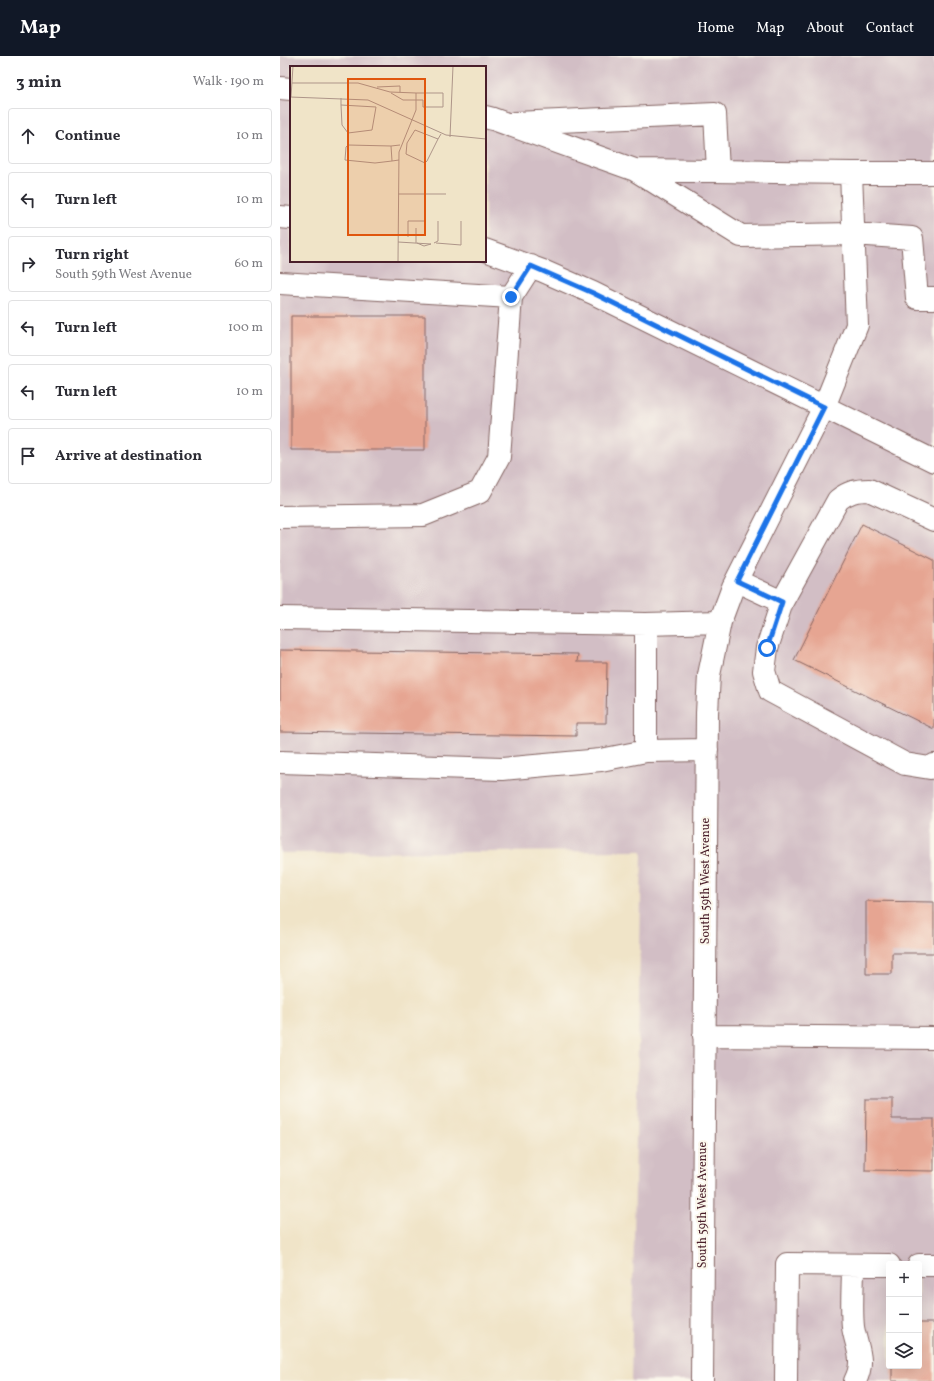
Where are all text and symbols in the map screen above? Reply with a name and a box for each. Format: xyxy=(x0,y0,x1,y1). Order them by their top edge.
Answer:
text: Map xyxy=(20,15,61,41)
text: Home xyxy=(697,19,734,38)
text: Map xyxy=(756,19,784,38)
text: About xyxy=(806,19,844,38)
text: Contact xyxy=(866,19,914,38)
inset map xyxy=(290,66,486,262)
text: 3 min xyxy=(16,71,62,94)
text: Walk · 190 m xyxy=(193,73,264,91)
icon: ahead xyxy=(17,125,39,147)
text: Continue xyxy=(55,126,120,147)
text: 10 m xyxy=(236,127,263,145)
icon: left xyxy=(17,189,39,211)
text: Turn left xyxy=(55,190,117,211)
text: 10 m xyxy=(236,191,263,209)
text: Turn right xyxy=(55,245,129,266)
icon: right xyxy=(17,253,39,275)
text: 60 m xyxy=(235,255,263,273)
text: South 59th West Avenue xyxy=(55,266,192,284)
route end xyxy=(502,288,520,306)
icon: left xyxy=(17,317,39,339)
text: Turn left xyxy=(55,318,117,339)
text: 100 m xyxy=(228,319,263,337)
icon: left xyxy=(17,381,39,403)
text: Turn left xyxy=(55,382,117,403)
text: 10 m xyxy=(236,383,263,401)
icon: arrive xyxy=(17,445,39,467)
text: Arrive at destination xyxy=(55,446,202,467)
route start xyxy=(758,639,776,657)
street label: South 59th West Avenue xyxy=(698,817,714,944)
street label: South 59th West Avenue xyxy=(695,1141,711,1268)
map controls xyxy=(886,1261,922,1369)
button: + xyxy=(886,1261,922,1297)
button: − xyxy=(886,1297,922,1333)
button: layers xyxy=(886,1333,922,1369)

